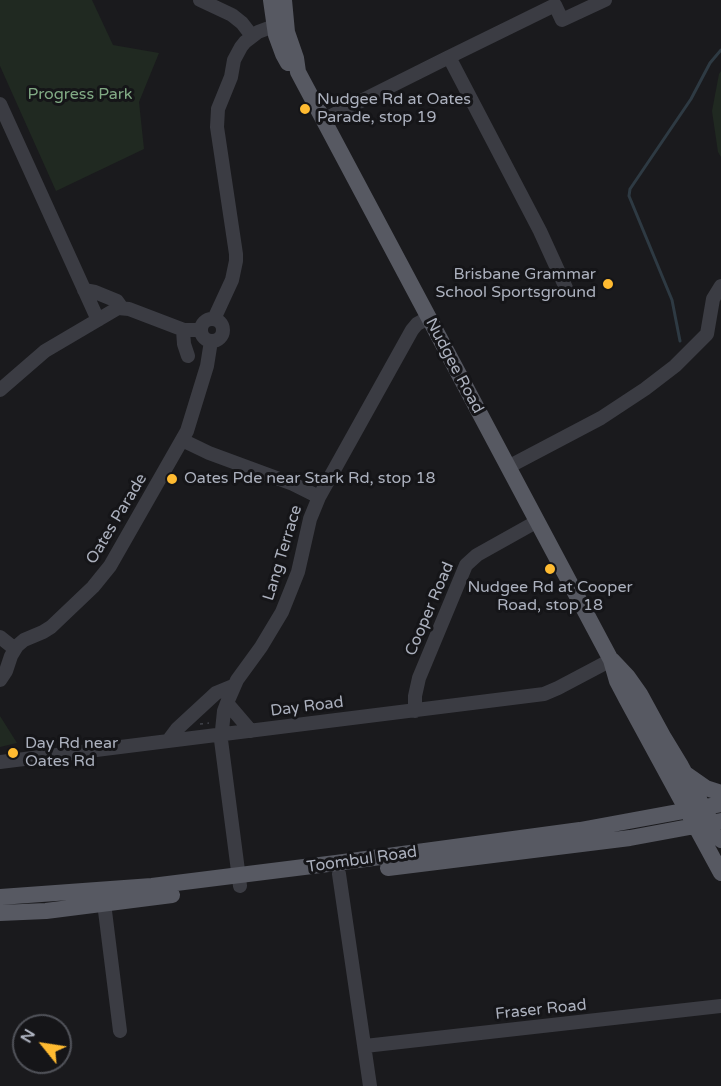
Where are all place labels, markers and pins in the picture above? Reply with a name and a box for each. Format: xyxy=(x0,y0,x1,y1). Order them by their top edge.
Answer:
place label: Nudgee Rd at Oates Parade, stop 19 xyxy=(317,90,471,128)
marker: Nudgee Rd at Oates Parade, stop 19 xyxy=(298,102,312,116)
place label: Brisbane Grammar School Sportsground xyxy=(436,265,596,303)
marker: Brisbane Grammar School Sportsground xyxy=(601,277,615,291)
place label: Oates Pde near Stark Rd, stop 18 xyxy=(184,469,436,489)
marker: Oates Pde near Stark Rd, stop 18 xyxy=(165,472,179,486)
marker: Nudgee Rd at Cooper Road, stop 18 xyxy=(543,562,557,576)
place label: Nudgee Rd at Cooper Road, stop 18 xyxy=(467,578,633,616)
place label: Day Rd near Oates Rd xyxy=(25,734,118,772)
marker: Day Rd near Oates Rd xyxy=(6,746,20,760)

